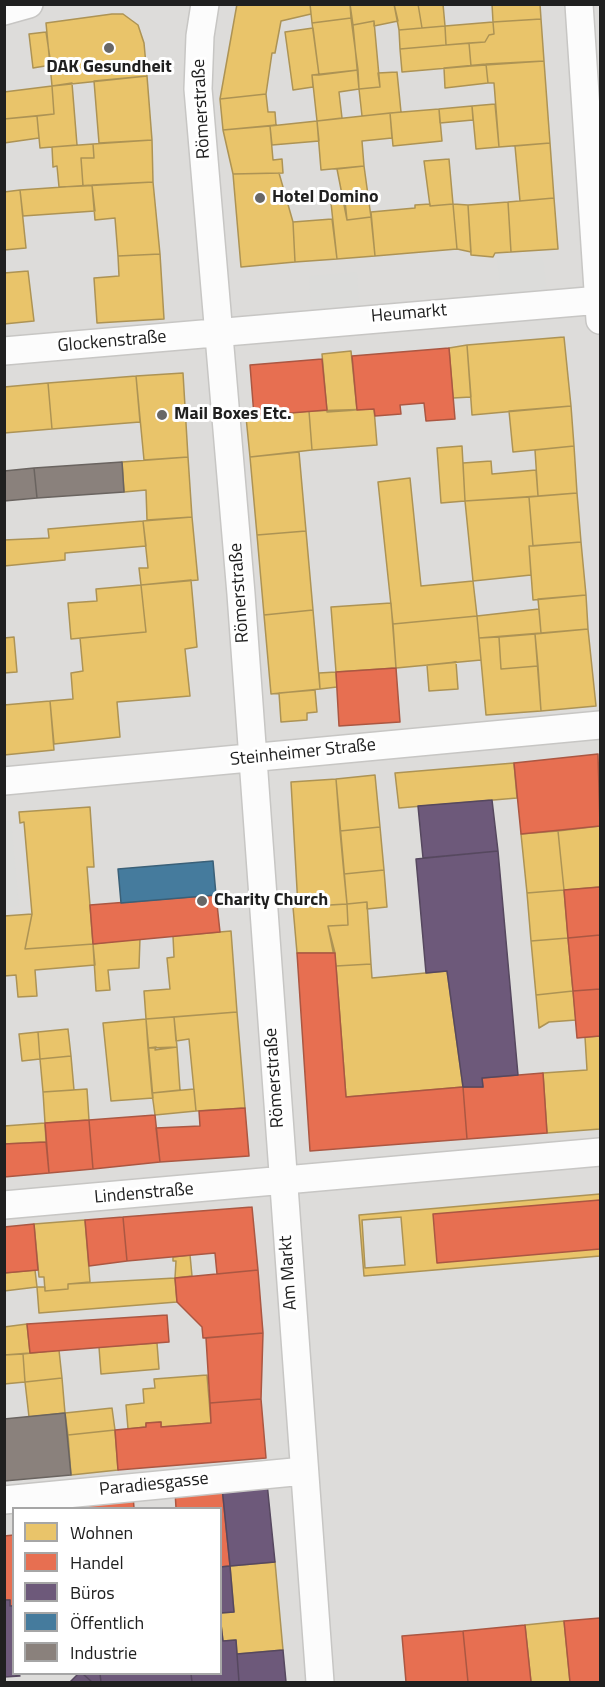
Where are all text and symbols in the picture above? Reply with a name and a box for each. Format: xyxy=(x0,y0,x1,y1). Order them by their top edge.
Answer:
marker: DAK Gesundheit xyxy=(102,41,116,55)
place label: DAK Gesundheit xyxy=(46,57,172,79)
street label: Römerstraße xyxy=(189,58,215,160)
place label: Hotel Domino xyxy=(272,187,379,209)
marker: Hotel Domino xyxy=(253,191,267,205)
street label: Heumarkt xyxy=(370,300,448,328)
street label: Glockenstraße xyxy=(57,326,167,358)
place label: Mail Boxes Etc. xyxy=(174,404,292,426)
marker: Mail Boxes Etc. xyxy=(155,408,169,422)
street label: Römerstraße xyxy=(226,542,254,644)
street label: Steinheimer Straße xyxy=(229,735,377,771)
place label: Charity Church xyxy=(214,890,328,912)
marker: Charity Church xyxy=(195,894,209,908)
street label: Römerstraße xyxy=(261,1027,289,1129)
street label: Lindenstraße xyxy=(93,1179,195,1209)
street label: Am Markt xyxy=(276,1235,302,1311)
street label: Paradiesgasse xyxy=(98,1469,210,1501)
legend xyxy=(12,1507,222,1675)
text: Wohnen xyxy=(70,1519,133,1546)
text: Handel xyxy=(70,1549,124,1576)
text: Büros xyxy=(70,1579,115,1606)
text: Öffentlich xyxy=(70,1609,144,1636)
text: Industrie xyxy=(70,1639,137,1666)

